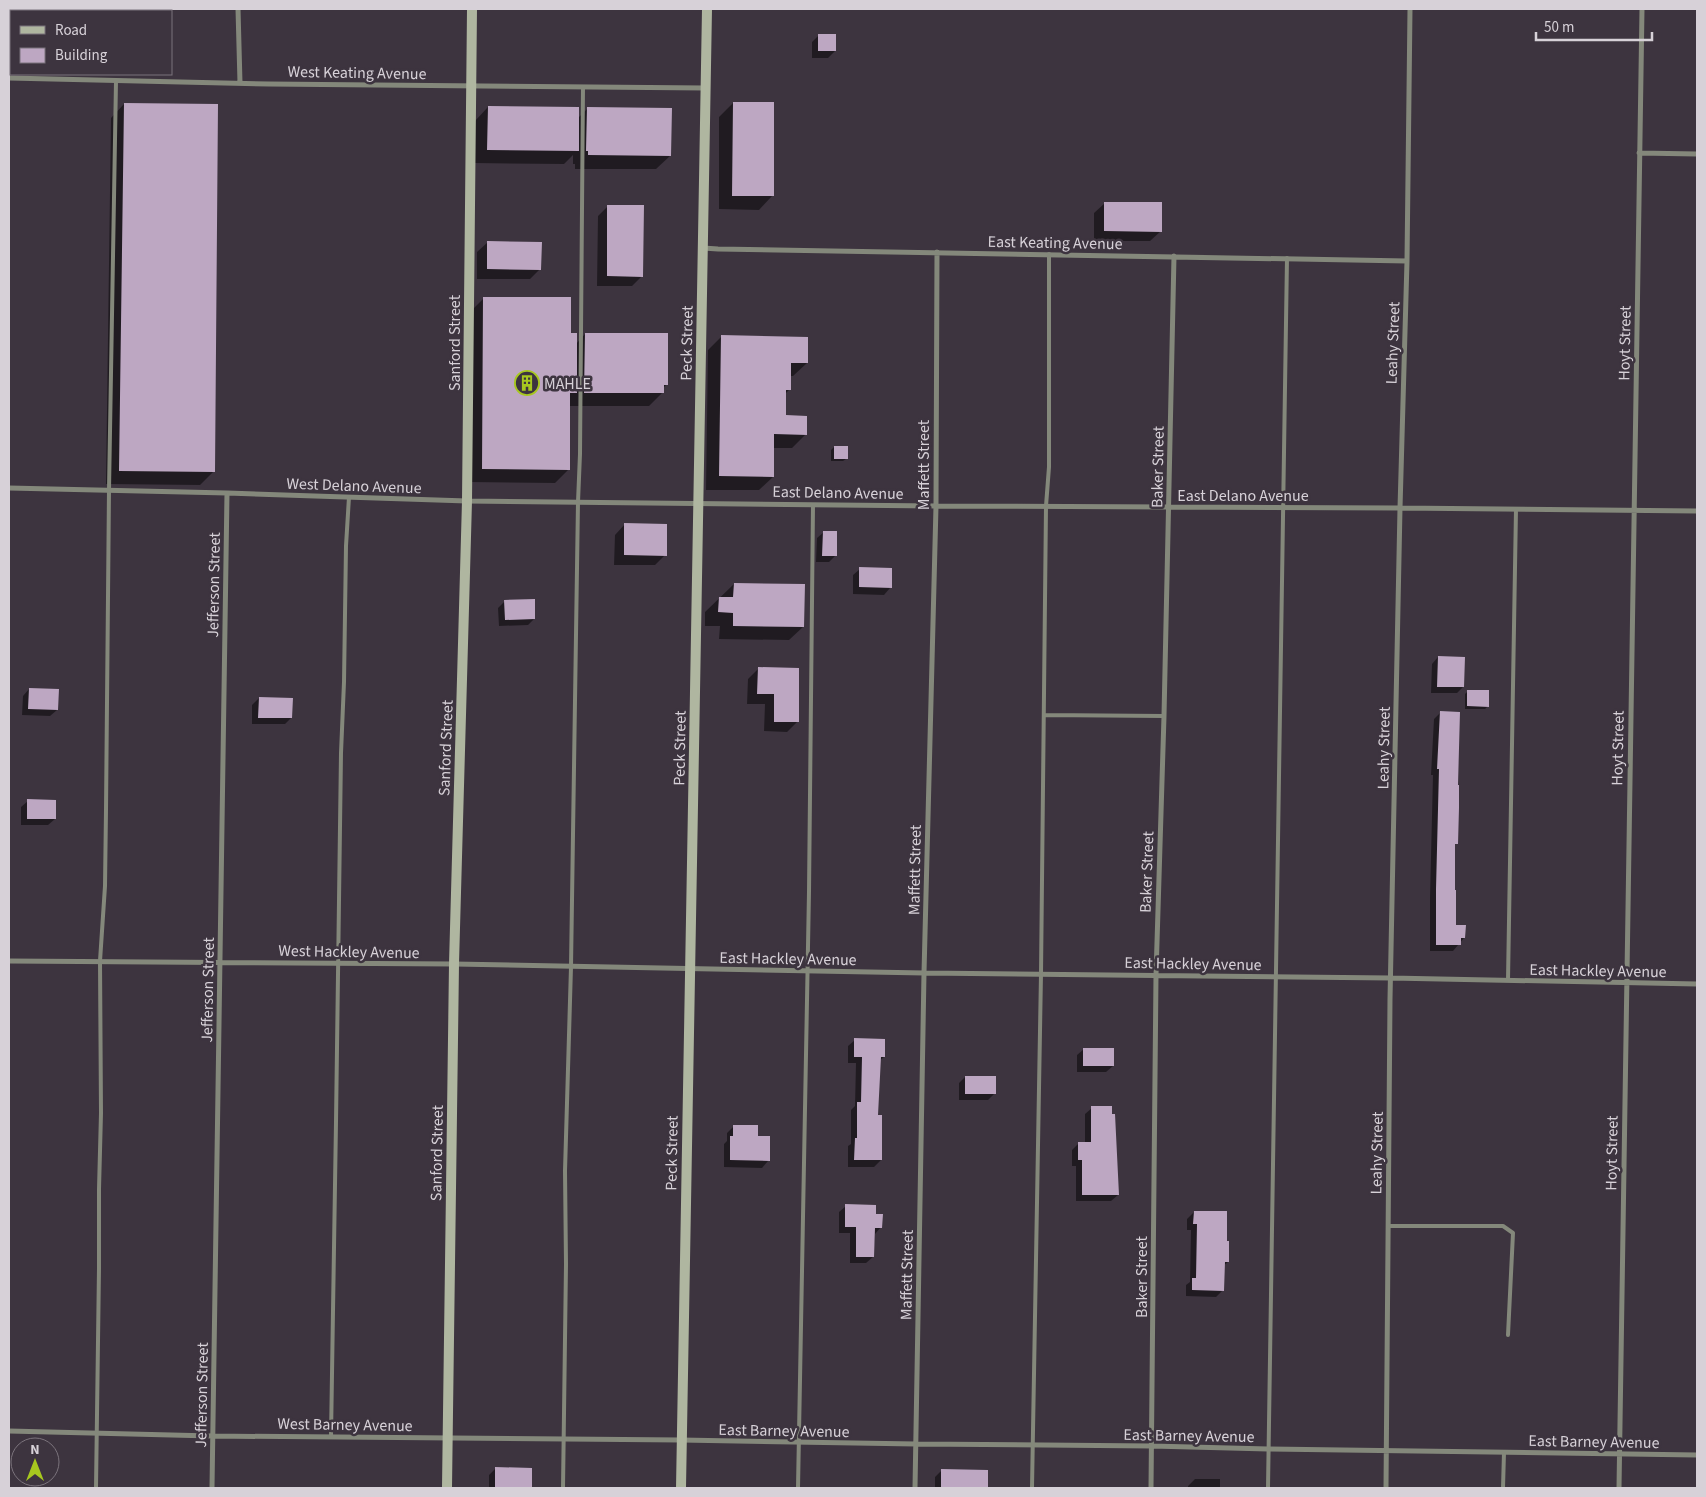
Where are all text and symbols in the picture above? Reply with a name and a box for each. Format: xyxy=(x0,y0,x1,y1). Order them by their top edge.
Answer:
legend xyxy=(10,10,172,75)
scale bar xyxy=(1536,10,1652,42)
text: 50 m xyxy=(1544,17,1574,38)
text: Road xyxy=(55,20,87,41)
text: Building xyxy=(55,45,108,66)
street label: West Keating Avenue xyxy=(287,61,427,85)
street label: East Keating Avenue xyxy=(987,231,1123,255)
street label: Sanford Street xyxy=(444,294,466,391)
street label: Leahy Street xyxy=(1381,301,1405,385)
street label: Peck Street xyxy=(675,305,699,381)
street label: Hoyt Street xyxy=(1613,305,1637,381)
building icon: MAHLE xyxy=(514,370,540,396)
place label: MAHLE xyxy=(544,373,591,395)
street label: Maffett Street xyxy=(913,419,935,510)
street label: Baker Street xyxy=(1146,425,1170,508)
street label: West Delano Avenue xyxy=(286,473,422,499)
street label: East Delano Avenue xyxy=(772,481,904,505)
street label: East Delano Avenue xyxy=(1177,485,1309,507)
street label: Jefferson Street xyxy=(202,532,226,638)
street label: Sanford Street xyxy=(433,699,459,796)
street label: Leahy Street xyxy=(1372,706,1396,790)
street label: Peck Street xyxy=(668,710,692,786)
street label: Hoyt Street xyxy=(1606,710,1630,786)
street label: Maffett Street xyxy=(903,824,927,915)
street label: Baker Street xyxy=(1135,830,1159,913)
street label: Jefferson Street xyxy=(196,937,220,1043)
street label: West Hackley Avenue xyxy=(278,940,420,964)
street label: East Hackley Avenue xyxy=(719,947,857,971)
street label: East Hackley Avenue xyxy=(1124,952,1262,976)
street label: East Hackley Avenue xyxy=(1529,959,1667,983)
street label: Sanford Street xyxy=(425,1104,449,1201)
street label: Leahy Street xyxy=(1365,1111,1389,1195)
street label: Peck Street xyxy=(660,1115,684,1191)
street label: Hoyt Street xyxy=(1600,1115,1624,1191)
street label: Maffett Street xyxy=(895,1229,919,1320)
street label: Baker Street xyxy=(1131,1235,1153,1318)
street label: Jefferson Street xyxy=(190,1342,214,1448)
street label: West Barney Avenue xyxy=(277,1413,413,1437)
street label: East Barney Avenue xyxy=(718,1419,850,1443)
street label: East Barney Avenue xyxy=(1123,1424,1255,1448)
street label: East Barney Avenue xyxy=(1528,1430,1660,1454)
north arrow xyxy=(10,1437,60,1487)
text: N xyxy=(30,1440,40,1460)

